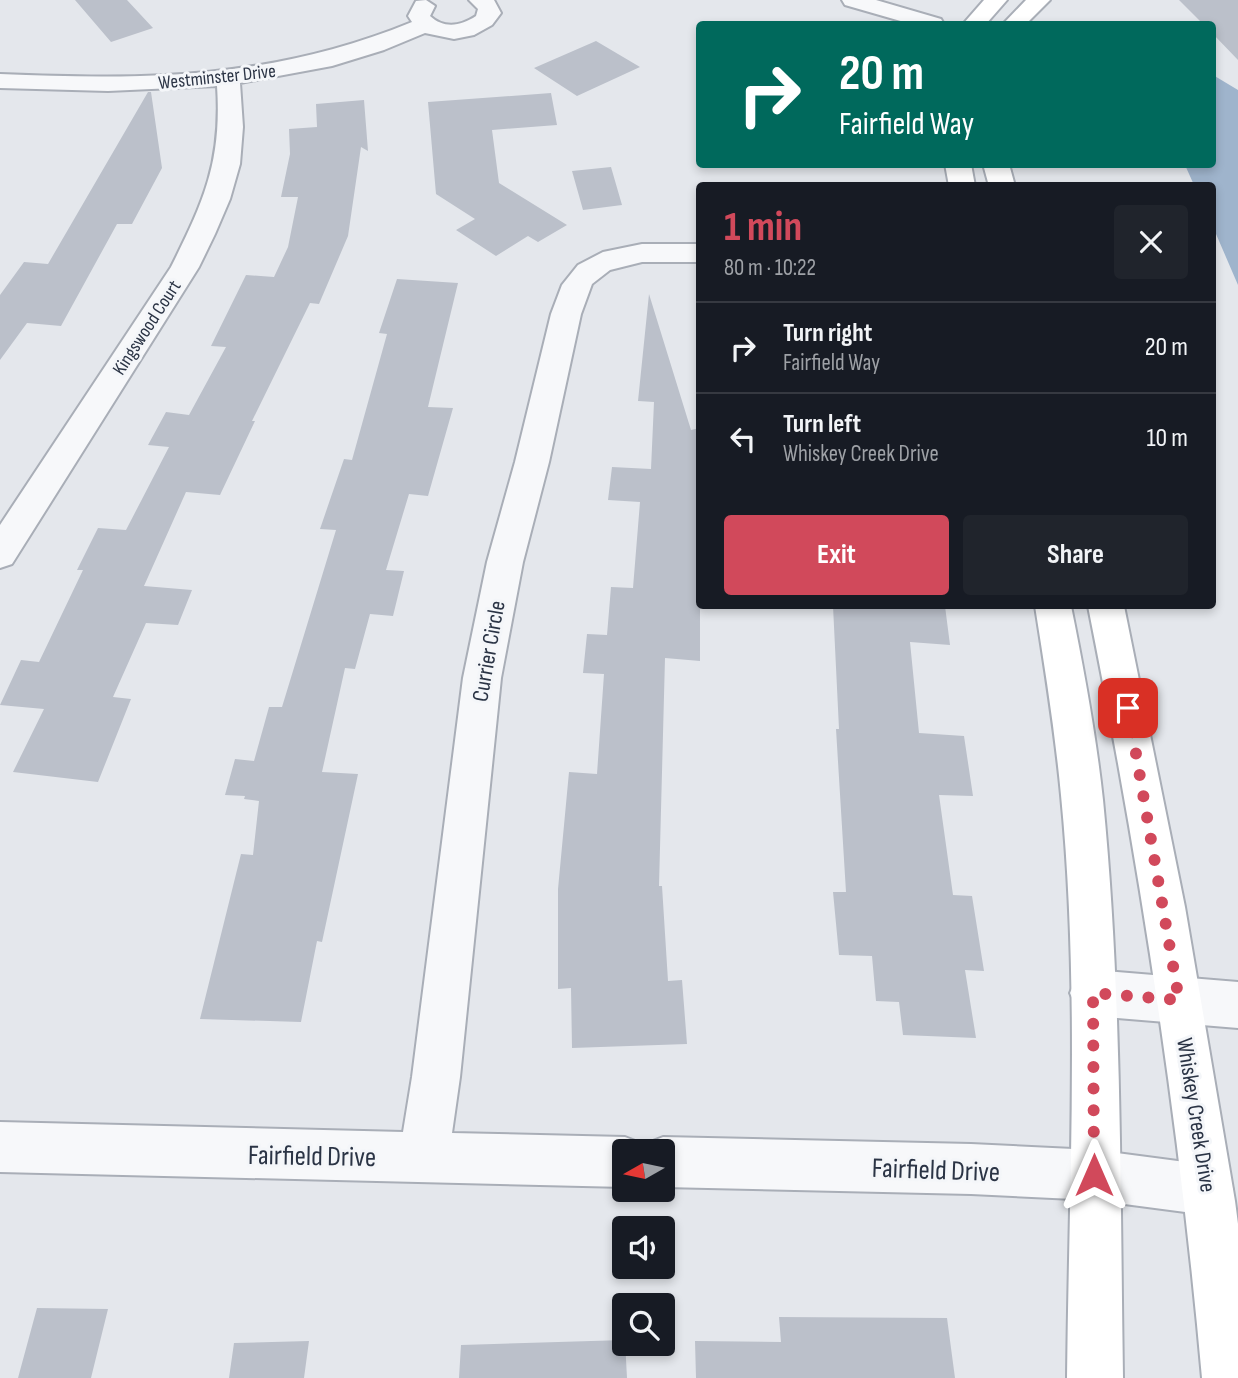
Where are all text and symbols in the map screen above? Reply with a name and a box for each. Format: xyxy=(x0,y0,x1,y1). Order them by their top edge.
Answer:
text: 20 m xyxy=(839,45,924,104)
icon: right xyxy=(724,49,815,140)
street label: Westminster Drive xyxy=(157,60,277,95)
text: Fairfield Way xyxy=(839,105,974,144)
text: 1 min xyxy=(724,202,802,253)
button: close xyxy=(1114,205,1188,279)
text: 80 m · 10:22 xyxy=(724,254,816,282)
street label: Kingswood Court xyxy=(108,276,187,380)
text: Turn right xyxy=(783,318,872,349)
icon: right xyxy=(724,329,762,367)
text: 20 m xyxy=(1145,332,1188,363)
text: Fairfield Way xyxy=(783,349,880,377)
text: Turn left xyxy=(783,409,861,440)
icon: left xyxy=(724,420,762,458)
text: 10 m xyxy=(1146,423,1188,454)
text: Whiskey Creek Drive xyxy=(783,440,939,468)
button: Exit xyxy=(724,515,949,595)
button: Share xyxy=(963,515,1188,595)
street label: Currier Circle xyxy=(466,598,512,704)
pin xyxy=(1098,678,1158,738)
icon: arrive xyxy=(1109,689,1147,727)
street label: Whiskey Creek Drive xyxy=(1170,1036,1222,1194)
position arrow xyxy=(1057,1138,1131,1212)
street label: Fairfield Drive xyxy=(248,1139,376,1174)
north arrow xyxy=(612,1139,676,1202)
map controls xyxy=(612,1139,675,1356)
street label: Fairfield Drive xyxy=(871,1152,1001,1189)
button: sound xyxy=(612,1216,675,1279)
button: search xyxy=(612,1293,675,1356)

